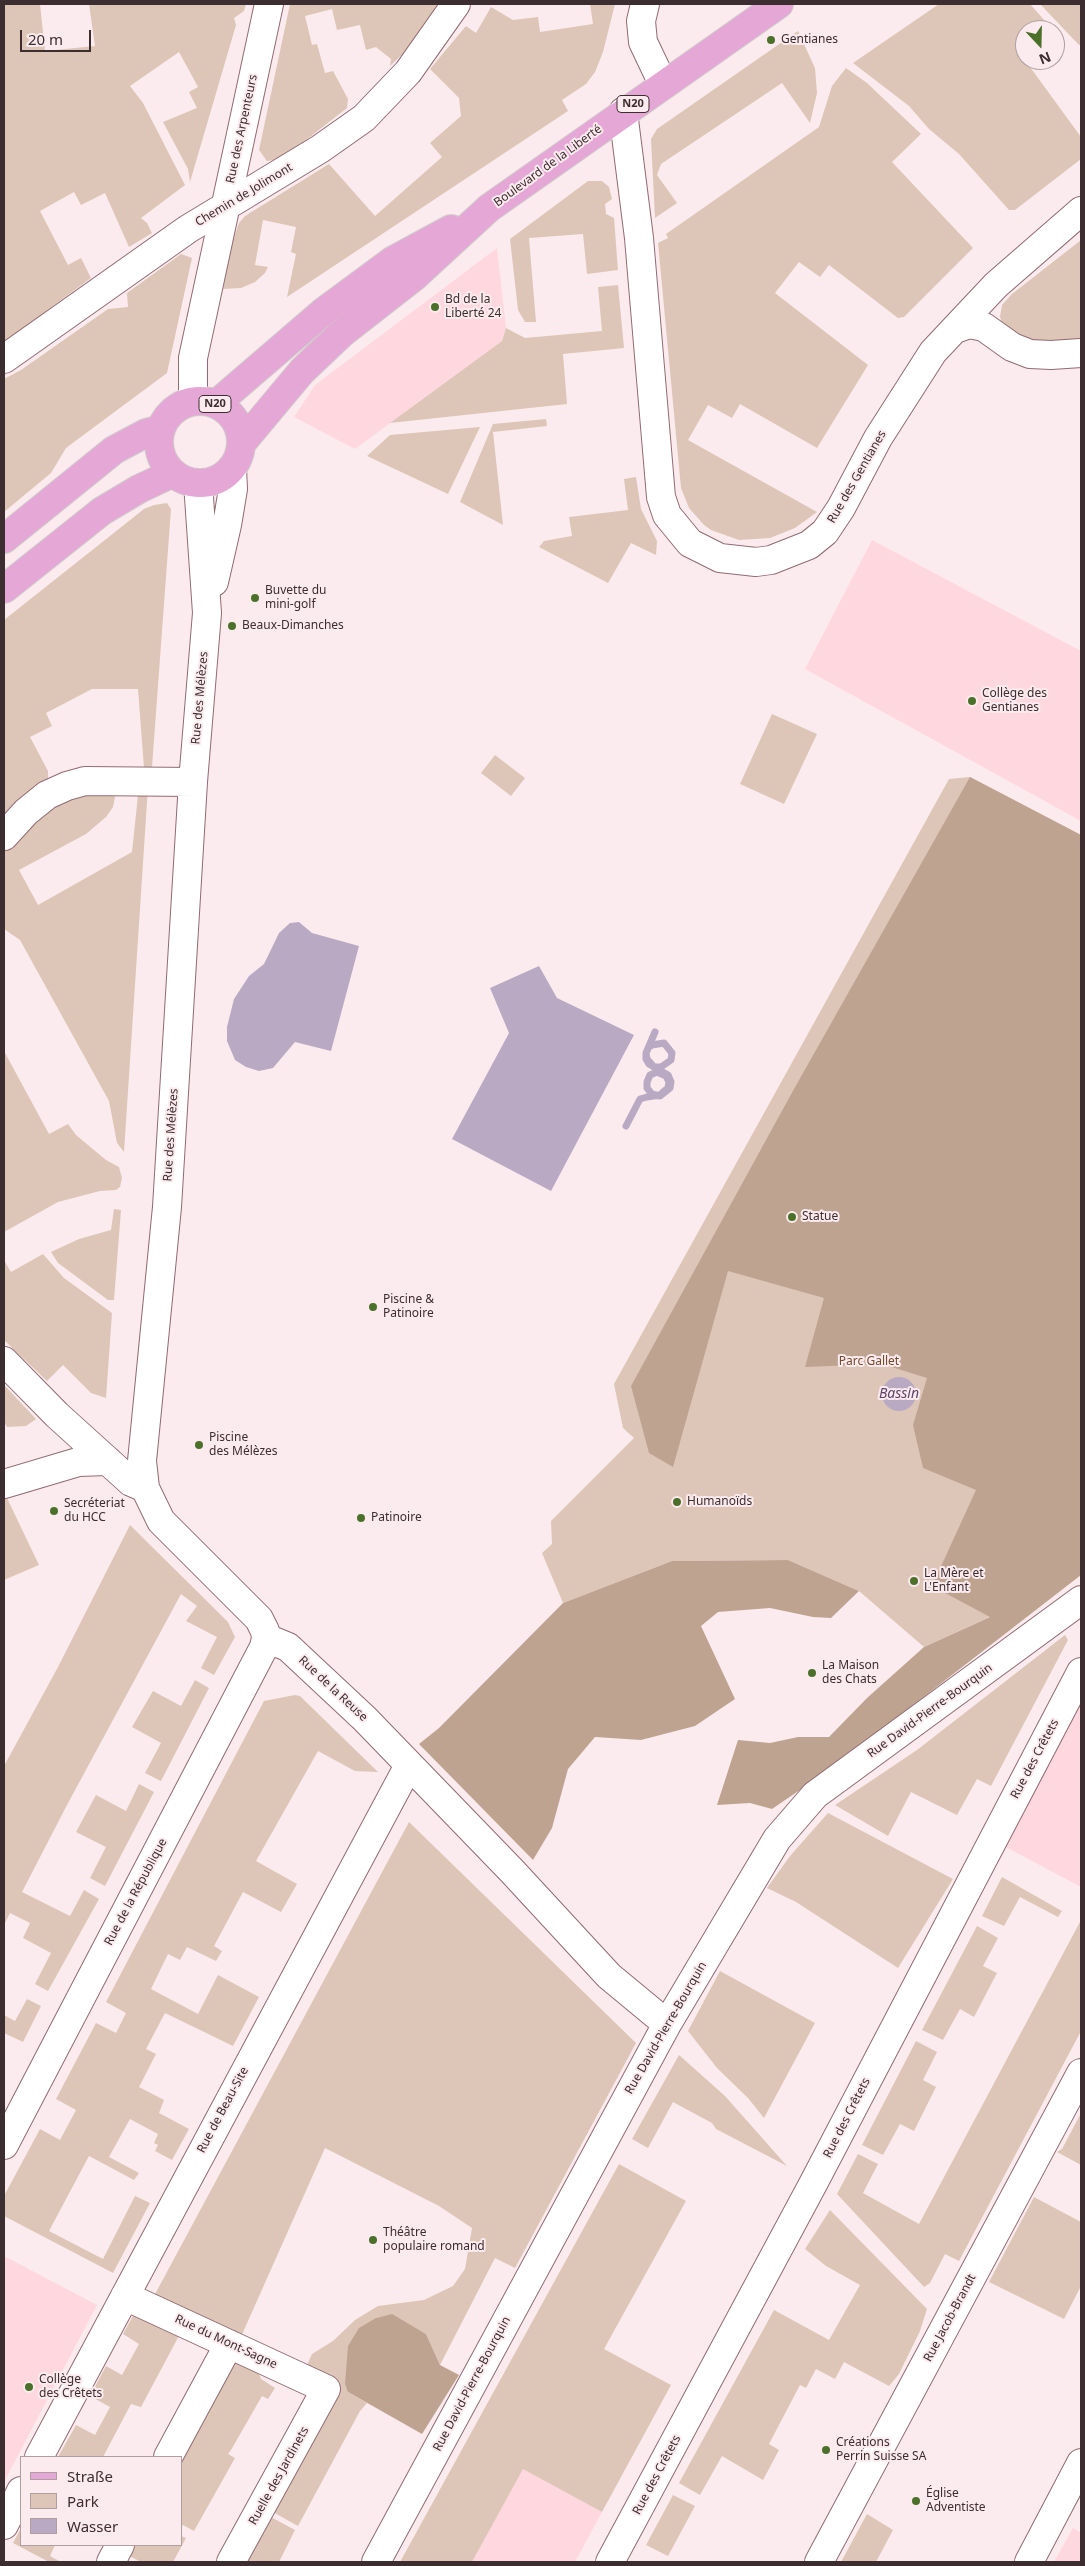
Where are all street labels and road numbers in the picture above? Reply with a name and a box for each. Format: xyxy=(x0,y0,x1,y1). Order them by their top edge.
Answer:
street label: Rue des Arpenteurs xyxy=(223,73,261,185)
road number: N20 xyxy=(617,96,649,112)
street label: Boulevard de la Liberté xyxy=(491,122,605,210)
street label: Chemin de Jolimont xyxy=(193,160,295,230)
road number: N20 xyxy=(199,396,231,412)
street label: Rue des Gentianes xyxy=(825,428,889,526)
street label: Rue des Mélèzes xyxy=(189,651,211,745)
street label: Rue des Mélèzes xyxy=(161,1088,181,1182)
street label: Rue de la Reuse xyxy=(295,1653,371,1725)
street label: Rue David-Pierre-Bourquin xyxy=(865,1661,995,1761)
street label: Rue des Crêtets xyxy=(1008,1717,1062,1801)
street label: Rue de la République xyxy=(102,1836,170,1948)
street label: Rue David-Pierre-Bourquin xyxy=(622,1959,710,2097)
street label: Rue de Beau-Site xyxy=(194,2065,252,2155)
street label: Rue des Crêtets xyxy=(821,2076,873,2160)
street label: Rue Jacob-Brandt xyxy=(921,2272,979,2364)
street label: Rue du Mont-Sagne xyxy=(173,2312,279,2372)
street label: Rue David-Pierre-Bourquin xyxy=(430,2314,514,2454)
street label: Ruelle des Jardinets xyxy=(246,2424,312,2528)
street label: Rue des Crêtets xyxy=(630,2433,684,2517)

